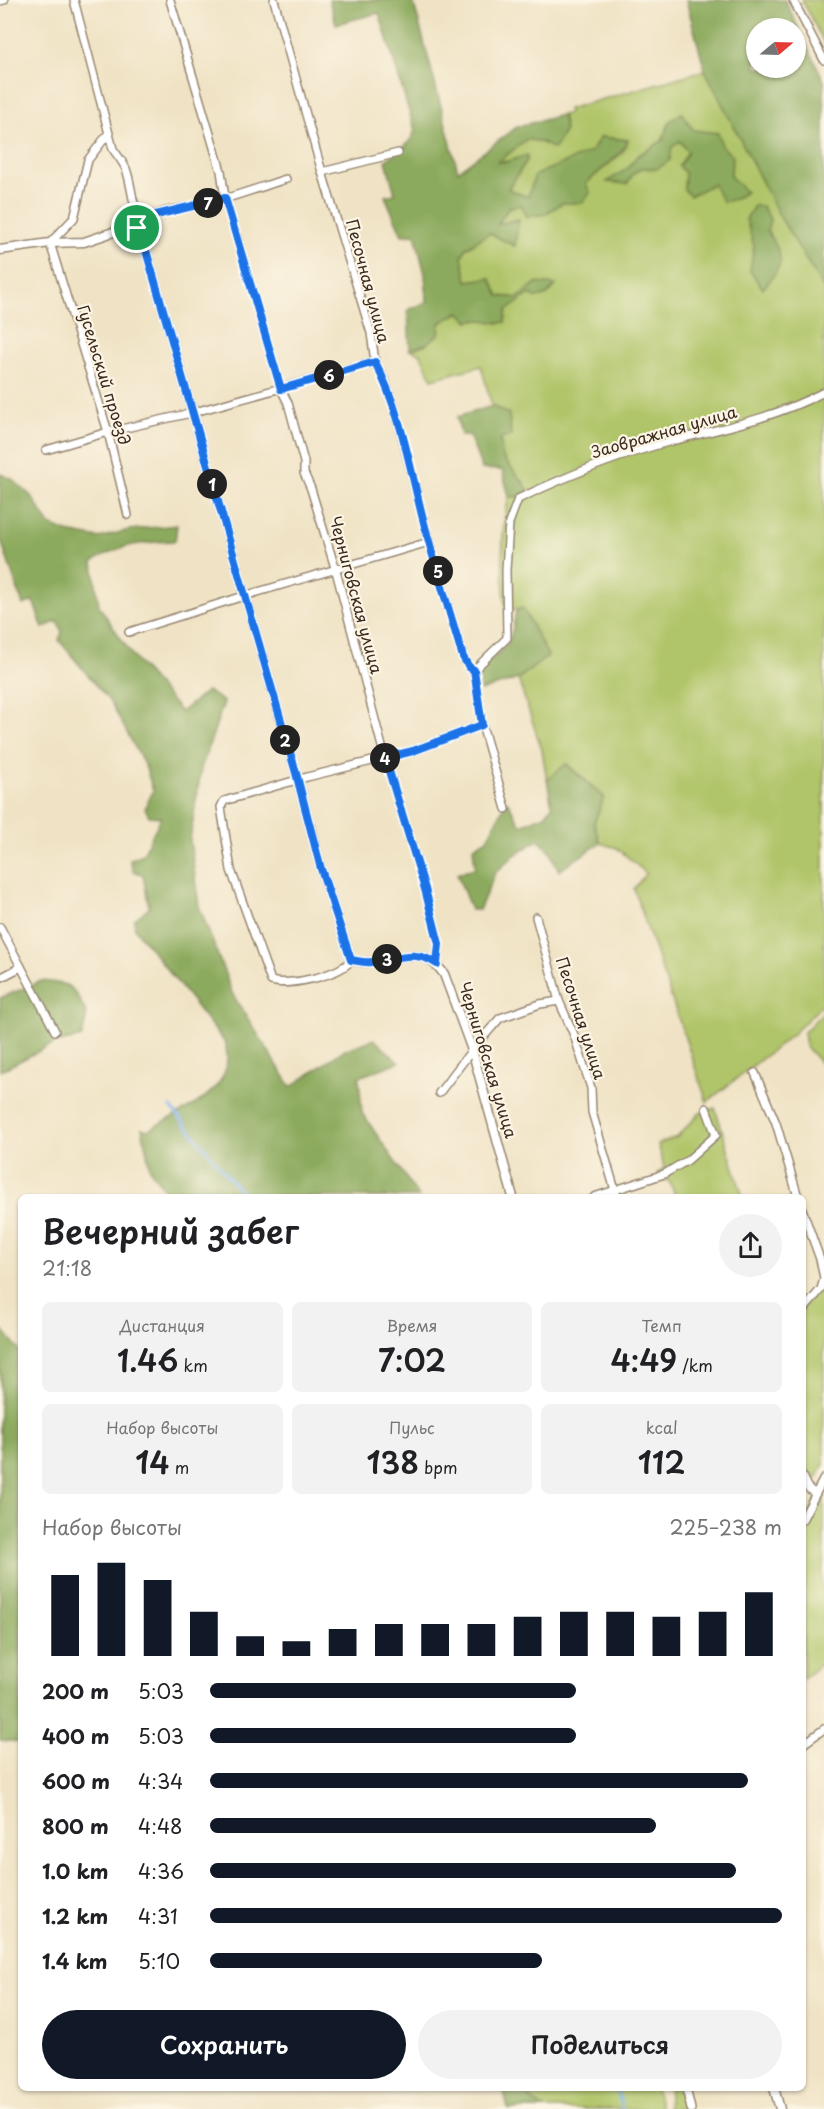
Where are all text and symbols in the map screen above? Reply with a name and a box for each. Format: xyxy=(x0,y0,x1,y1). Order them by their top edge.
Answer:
north arrow xyxy=(746,18,806,78)
map controls xyxy=(746,18,806,78)
pin: 7 xyxy=(193,188,223,218)
text: 7 xyxy=(203,191,213,215)
pin xyxy=(111,202,162,253)
icon: arrive xyxy=(120,211,153,244)
street label: Песочная улица xyxy=(341,216,397,345)
street label: Гусельский проезд xyxy=(72,302,138,448)
pin: 6 xyxy=(314,360,344,390)
text: 6 xyxy=(323,363,335,387)
street label: Заовражная улица xyxy=(588,399,739,463)
pin: 1 xyxy=(197,469,227,499)
text: 1 xyxy=(208,472,216,496)
street label: Черниговская улица xyxy=(324,513,390,676)
pin: 5 xyxy=(423,556,453,586)
text: 5 xyxy=(433,559,443,583)
pin: 2 xyxy=(270,725,300,755)
text: 2 xyxy=(279,728,291,752)
pin: 4 xyxy=(370,743,400,773)
text: 4 xyxy=(380,746,390,770)
pin: 3 xyxy=(372,944,402,974)
text: 3 xyxy=(382,947,392,971)
street label: Песочная улица xyxy=(551,953,613,1082)
street label: Черниговская улица xyxy=(454,978,524,1141)
text: Вечерний забег xyxy=(42,1205,299,1255)
button: share xyxy=(719,1214,782,1277)
text: 21:18 xyxy=(42,1253,92,1283)
text: Дистанция xyxy=(120,1313,205,1337)
text: Время xyxy=(386,1313,438,1337)
text: Темп xyxy=(641,1313,682,1337)
text: 1.46 xyxy=(117,1337,178,1382)
text: 7:02 xyxy=(378,1337,446,1382)
text: 4:49 xyxy=(610,1337,677,1382)
text: km xyxy=(178,1353,208,1377)
text: /km xyxy=(677,1353,713,1377)
text: Набор высоты xyxy=(106,1415,218,1439)
text: Пульс xyxy=(389,1415,435,1439)
text: kcal xyxy=(646,1415,678,1439)
text: 14 xyxy=(135,1439,170,1484)
text: 138 xyxy=(367,1439,419,1484)
text: 112 xyxy=(638,1439,685,1484)
text: m xyxy=(170,1455,189,1479)
text: bpm xyxy=(419,1455,457,1479)
text: Набор высоты xyxy=(42,1512,182,1542)
text: 225–238 m xyxy=(670,1512,782,1542)
text: 200 m xyxy=(42,1676,109,1706)
text: 5:03 xyxy=(138,1676,184,1706)
text: 400 m xyxy=(42,1721,110,1751)
text: 5:03 xyxy=(138,1721,184,1751)
text: 600 m xyxy=(42,1766,110,1796)
text: 4:34 xyxy=(138,1766,183,1796)
text: 800 m xyxy=(42,1811,109,1841)
text: 4:48 xyxy=(138,1811,182,1841)
text: 1.0 km xyxy=(42,1856,109,1886)
text: 4:36 xyxy=(138,1856,184,1886)
text: 1.2 km xyxy=(42,1901,108,1931)
text: 4:31 xyxy=(138,1901,178,1931)
text: 1.4 km xyxy=(42,1946,108,1976)
text: 5:10 xyxy=(138,1946,180,1976)
button: Сохранить xyxy=(42,2010,406,2079)
button: Поделиться xyxy=(418,2010,782,2079)

